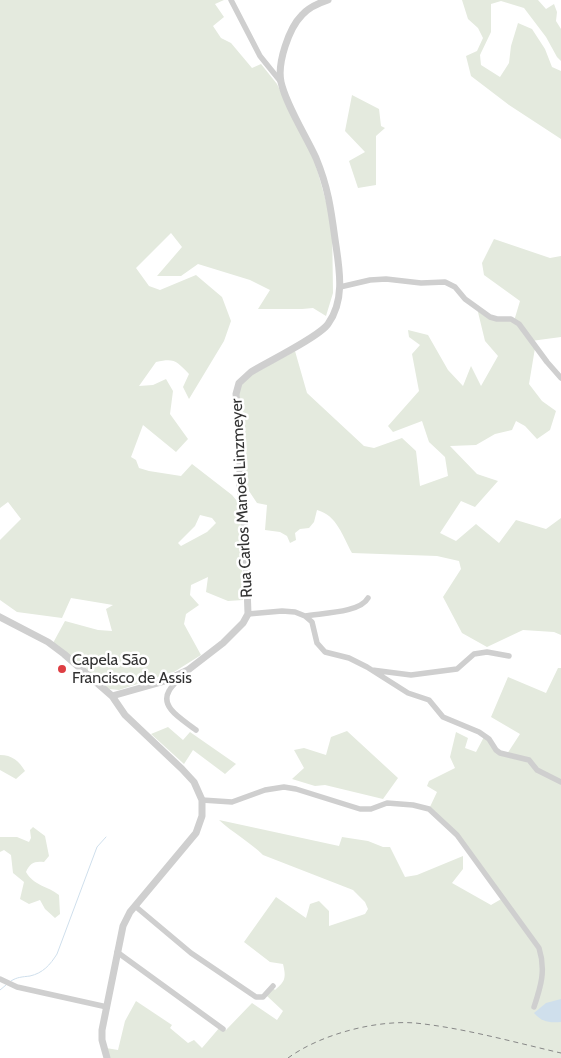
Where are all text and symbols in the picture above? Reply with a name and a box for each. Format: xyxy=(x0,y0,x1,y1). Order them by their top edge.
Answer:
street label: Rua Carlos Manoel Linzmeyer xyxy=(227,398,257,598)
place label: Capela São Francisco de Assis xyxy=(72,650,192,688)
marker: Capela São Francisco de Assis xyxy=(56,663,68,675)

